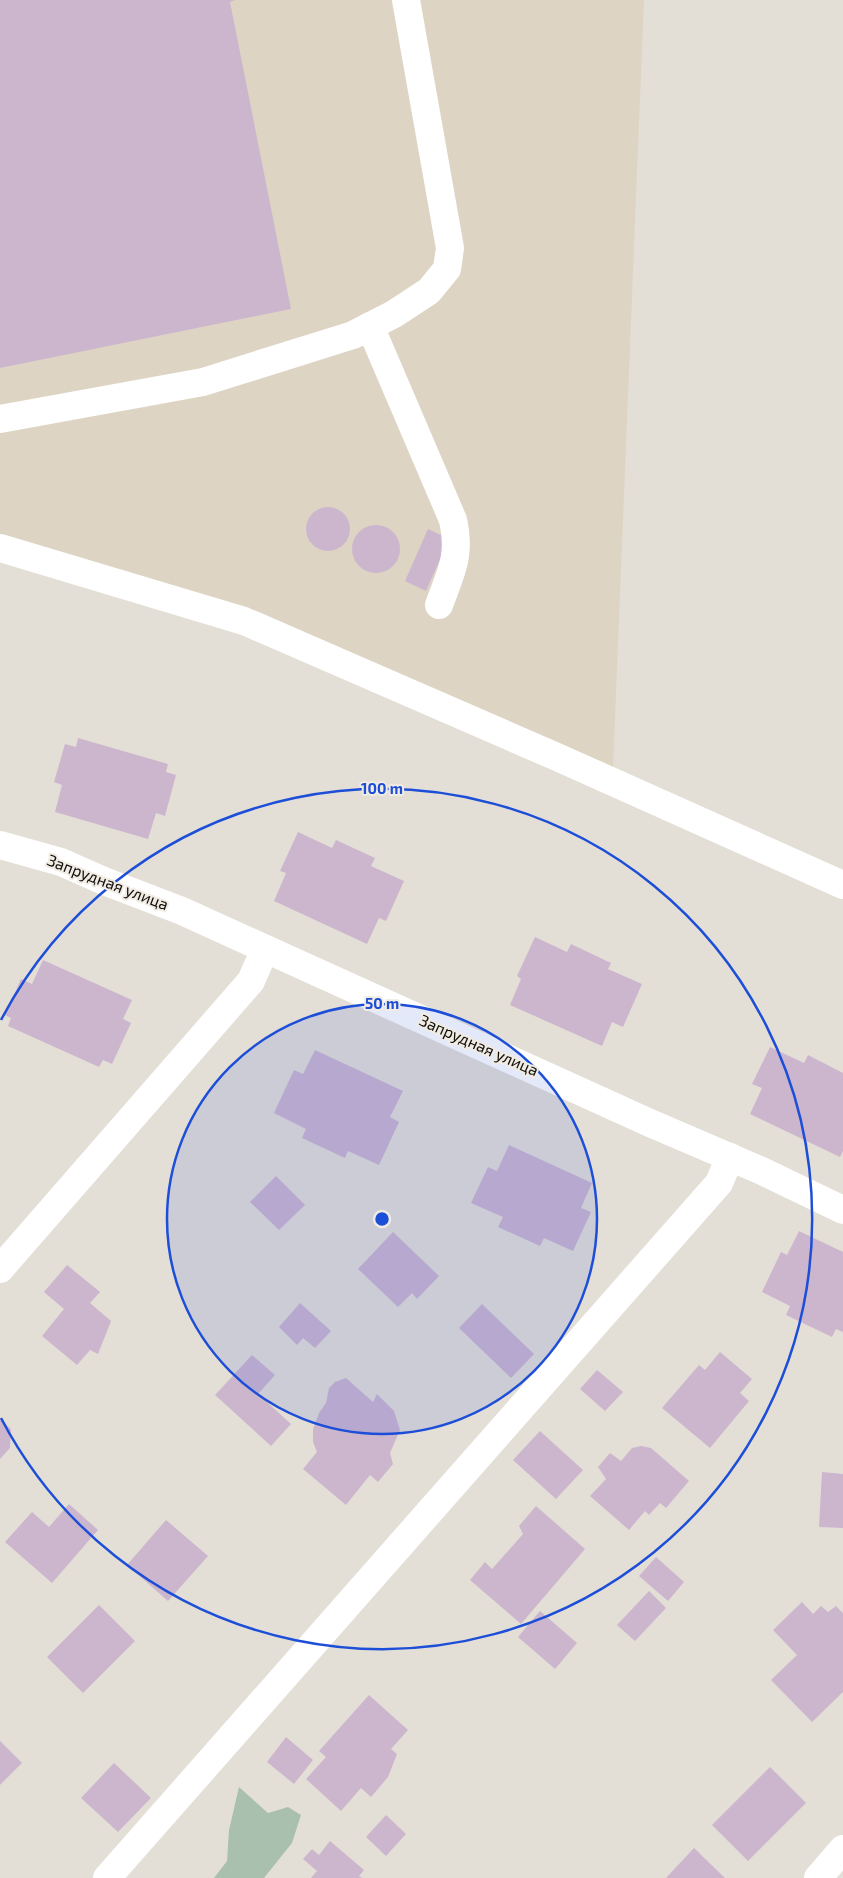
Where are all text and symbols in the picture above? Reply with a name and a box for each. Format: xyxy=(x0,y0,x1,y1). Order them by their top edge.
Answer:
text: 100 m xyxy=(361,779,403,797)
street label: Запрудная улица xyxy=(44,850,172,914)
text: 50 m xyxy=(365,994,399,1012)
street label: Запрудная улица xyxy=(416,1010,542,1080)
centre of rings xyxy=(373,1210,391,1228)

